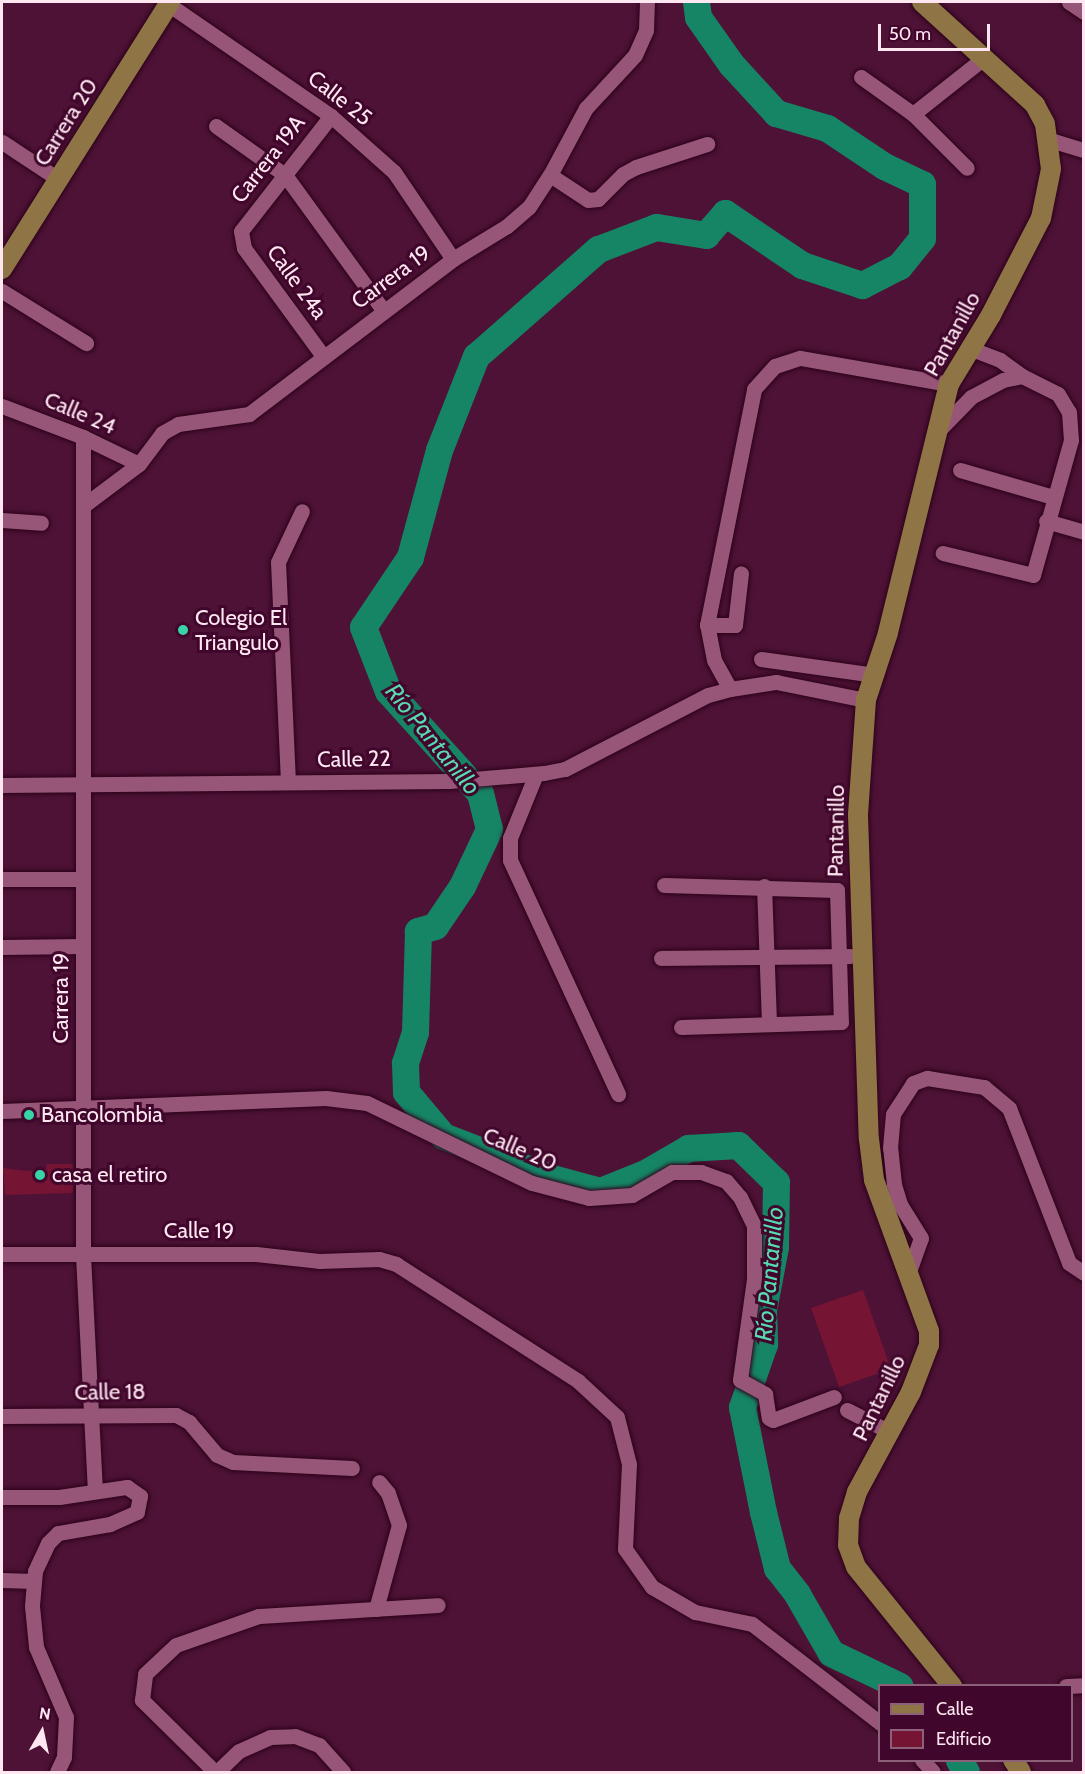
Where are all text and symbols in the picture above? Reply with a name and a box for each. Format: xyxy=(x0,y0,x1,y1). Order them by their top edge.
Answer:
scale bar xyxy=(881,12,994,50)
text: 50 m xyxy=(889,23,931,45)
street label: Calle 25 xyxy=(303,65,377,131)
street label: Carrera 20 xyxy=(29,73,103,171)
street label: Carrera 19A xyxy=(226,110,310,208)
street label: Calle 24a xyxy=(261,240,333,324)
street label: Carrera 19 xyxy=(346,240,436,314)
street label: Pantanillo xyxy=(918,287,986,381)
street label: Calle 24 xyxy=(40,386,120,440)
place label: Colegio El Triangulo xyxy=(195,604,287,656)
marker: Colegio El Triangulo xyxy=(176,623,190,637)
water label: Río Pantanillo xyxy=(379,678,487,800)
street label: Calle 22 xyxy=(317,745,391,773)
street label: Pantanillo xyxy=(822,785,850,877)
street label: Carrera 19 xyxy=(48,953,74,1043)
place label: Bancolombia xyxy=(41,1102,163,1128)
marker: Bancolombia xyxy=(22,1108,36,1122)
street label: Calle 20 xyxy=(479,1122,561,1176)
place label: casa el retiro xyxy=(52,1162,167,1188)
marker: casa el retiro xyxy=(33,1168,47,1182)
water label: Río Pantanillo xyxy=(749,1206,789,1342)
street label: Calle 19 xyxy=(164,1218,234,1244)
street label: Pantanillo xyxy=(847,1351,911,1445)
street label: Calle 18 xyxy=(74,1378,146,1406)
legend xyxy=(878,1684,1073,1762)
text: Calle xyxy=(936,1698,973,1720)
north arrow xyxy=(12,1702,72,1762)
text: N xyxy=(38,1703,52,1724)
text: Edificio xyxy=(936,1728,991,1750)

